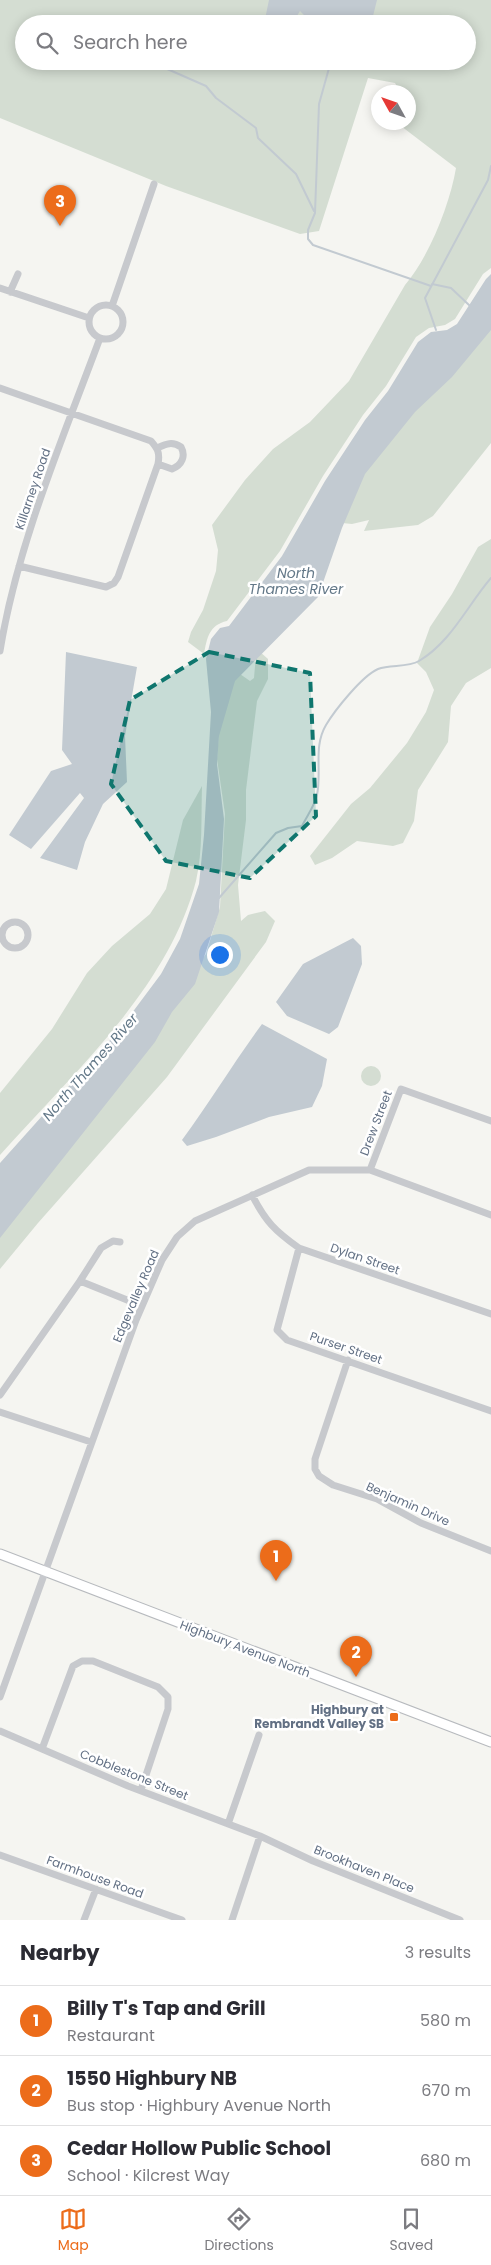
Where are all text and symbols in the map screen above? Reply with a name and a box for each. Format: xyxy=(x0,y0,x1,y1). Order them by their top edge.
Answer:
search box xyxy=(15,15,476,70)
icon: search xyxy=(33,29,61,57)
text: Search here xyxy=(73,29,187,56)
north arrow xyxy=(371,85,416,130)
pin: 3 xyxy=(44,185,76,226)
street label: Killarney Road xyxy=(11,446,54,532)
water label: North Thames River xyxy=(249,563,344,599)
your location xyxy=(207,942,233,968)
water label: North Thames River xyxy=(38,1008,143,1125)
street label: Drew Street xyxy=(355,1088,396,1158)
street label: Dylan Street xyxy=(328,1239,402,1278)
street label: Edgevalley Road xyxy=(108,1247,163,1345)
street label: Purser Street xyxy=(308,1327,385,1368)
street label: Benjamin Drive xyxy=(364,1478,453,1530)
pin: 1 xyxy=(260,1540,292,1581)
street label: Highbury Avenue North xyxy=(178,1616,313,1681)
pin: 2 xyxy=(340,1636,372,1677)
place label: Highbury at Rembrandt Valley SB xyxy=(254,1701,384,1732)
marker: Highbury at Rembrandt Valley SB xyxy=(388,1711,400,1723)
street label: Cobblestone Street xyxy=(78,1745,191,1804)
street label: Brookhaven Place xyxy=(311,1841,417,1896)
street label: Farmhouse Road xyxy=(44,1851,146,1902)
text: Nearby xyxy=(20,1938,100,1967)
text: 3 results xyxy=(405,1941,471,1964)
text: Billy T's Tap and Grill xyxy=(67,1995,266,2022)
text: 1 xyxy=(33,2009,39,2032)
text: 580 m xyxy=(420,2009,471,2032)
text: Restaurant xyxy=(67,2024,155,2047)
text: 1550 Highbury NB xyxy=(67,2065,237,2092)
text: 2 xyxy=(31,2079,41,2102)
text: 670 m xyxy=(421,2079,471,2102)
text: Bus stop · Highbury Avenue North xyxy=(67,2094,331,2117)
text: Cedar Hollow Public School xyxy=(67,2135,331,2162)
text: 3 xyxy=(31,2149,41,2172)
text: 680 m xyxy=(420,2149,471,2172)
text: School · Kilcrest Way xyxy=(67,2164,230,2187)
tab: Map xyxy=(58,2205,89,2256)
tab: Directions xyxy=(204,2205,274,2256)
tab: Saved xyxy=(389,2205,433,2256)

